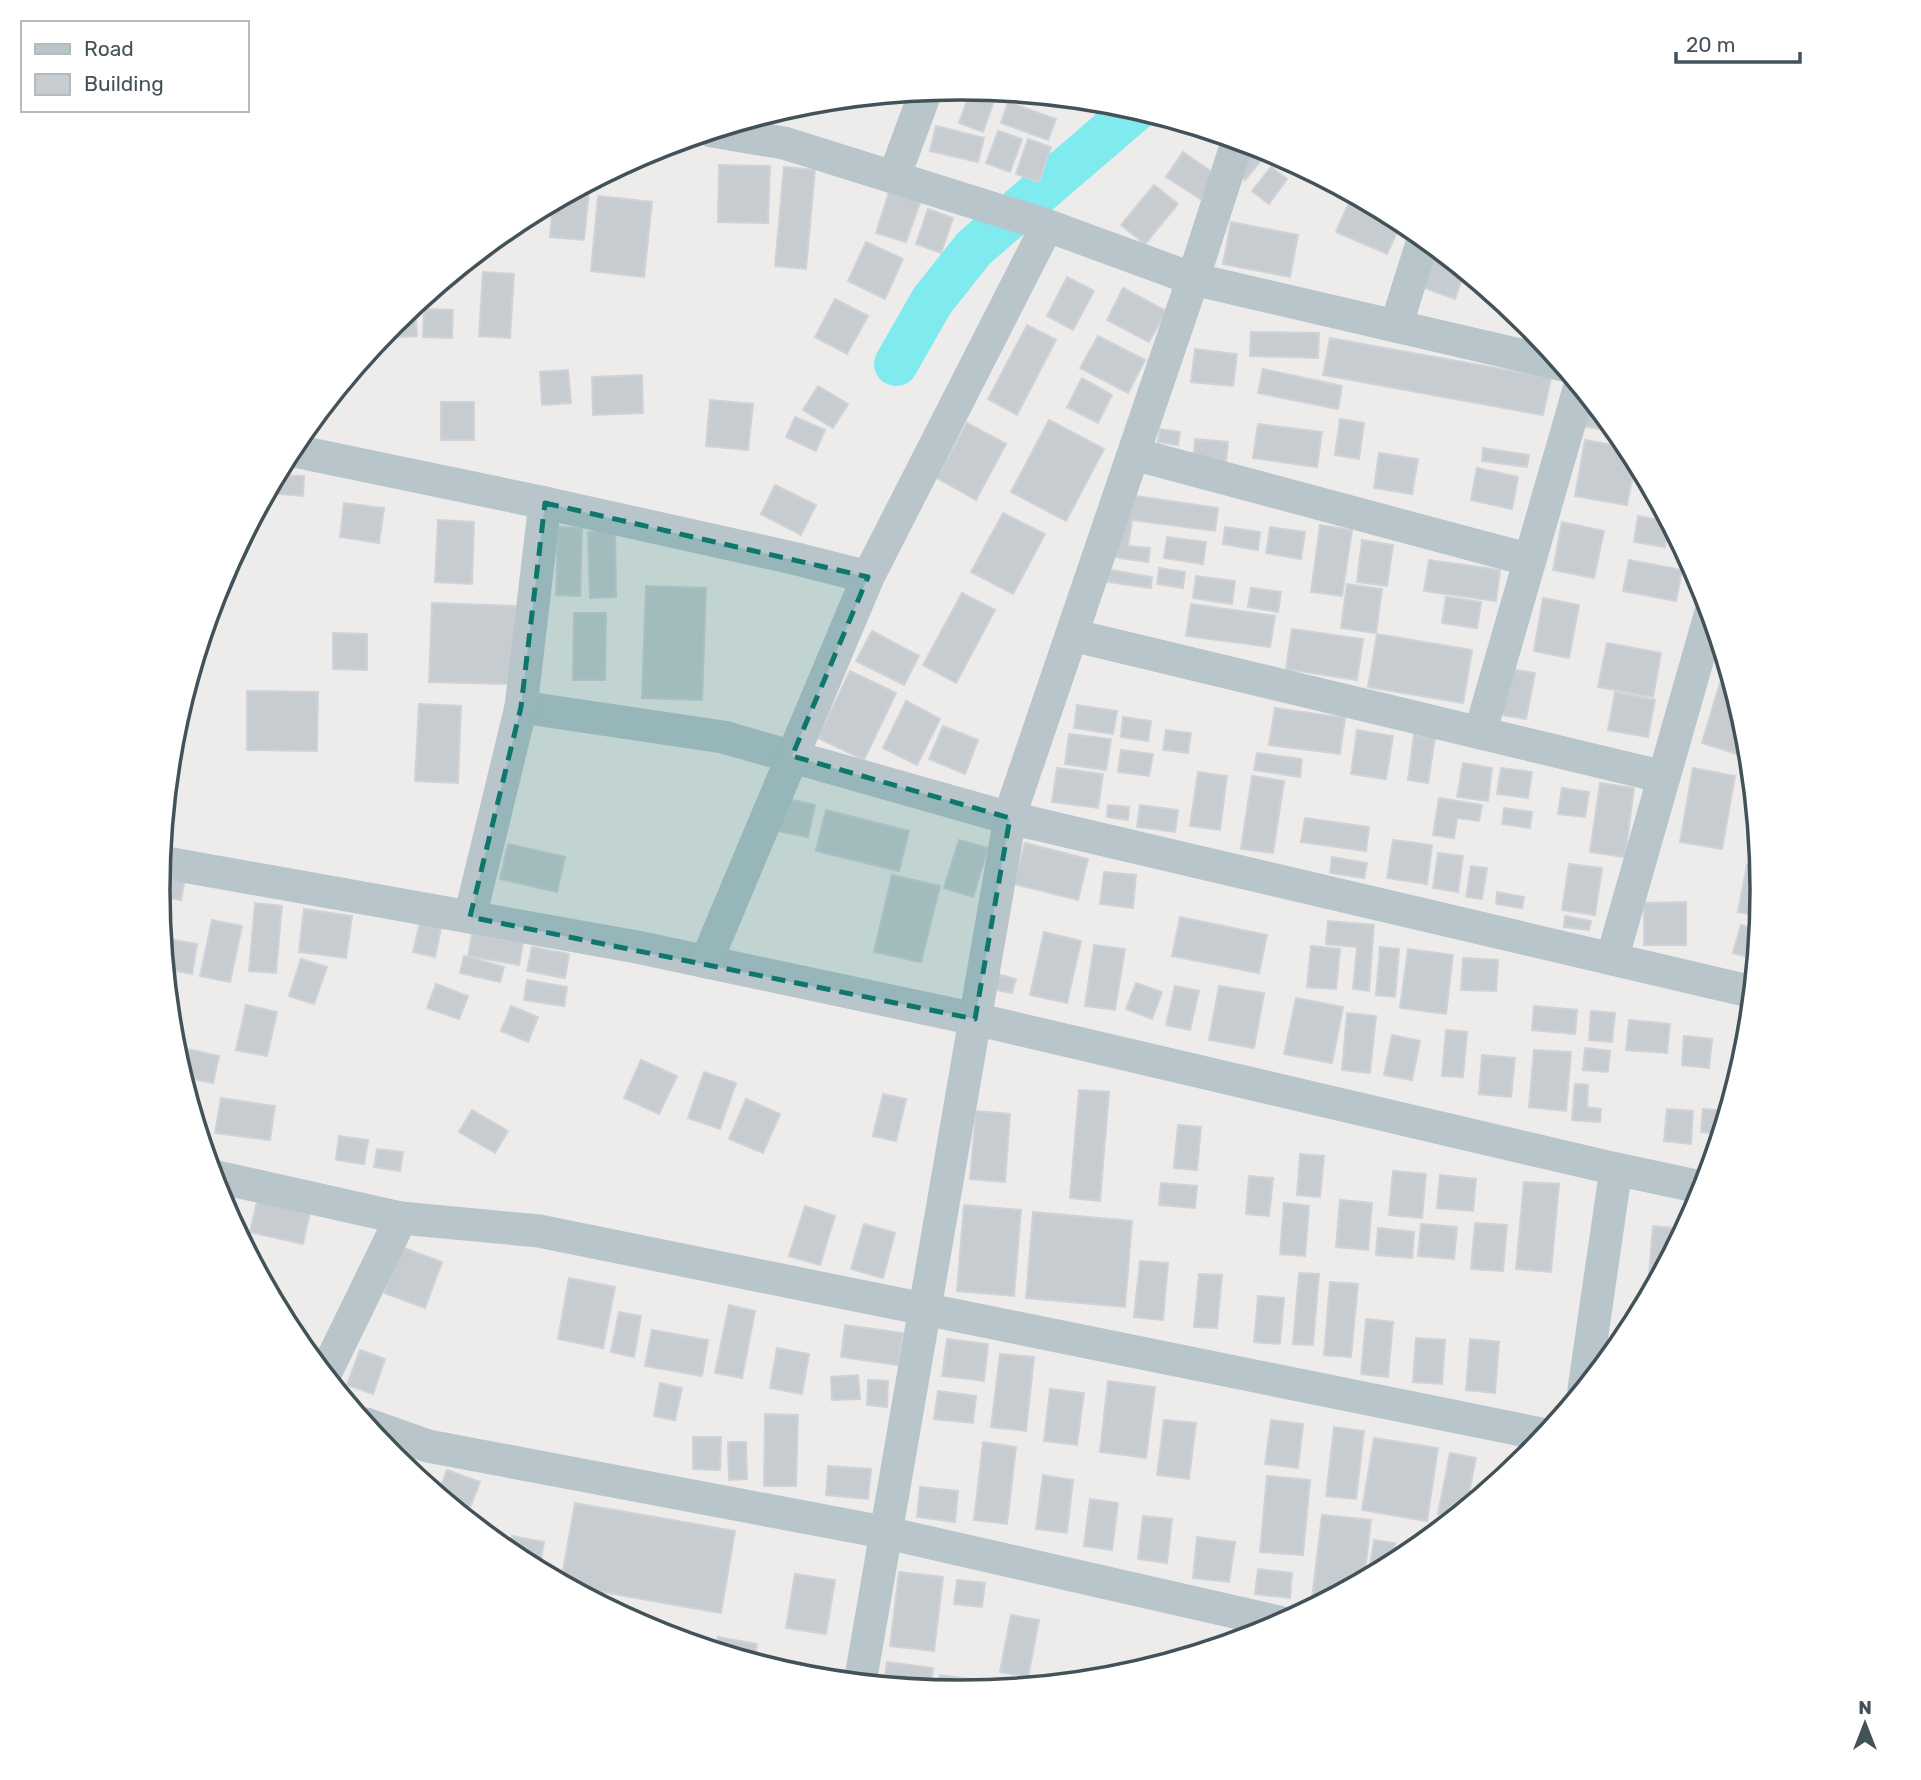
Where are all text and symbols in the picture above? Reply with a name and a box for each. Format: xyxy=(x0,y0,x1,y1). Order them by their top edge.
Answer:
legend xyxy=(21,21,248,112)
scale bar xyxy=(1676,21,1800,65)
text: 20 m xyxy=(1686,32,1735,57)
text: Road xyxy=(84,36,134,61)
text: Building xyxy=(84,71,164,96)
north arrow xyxy=(1830,1689,1900,1759)
text: N xyxy=(1858,1696,1872,1719)

